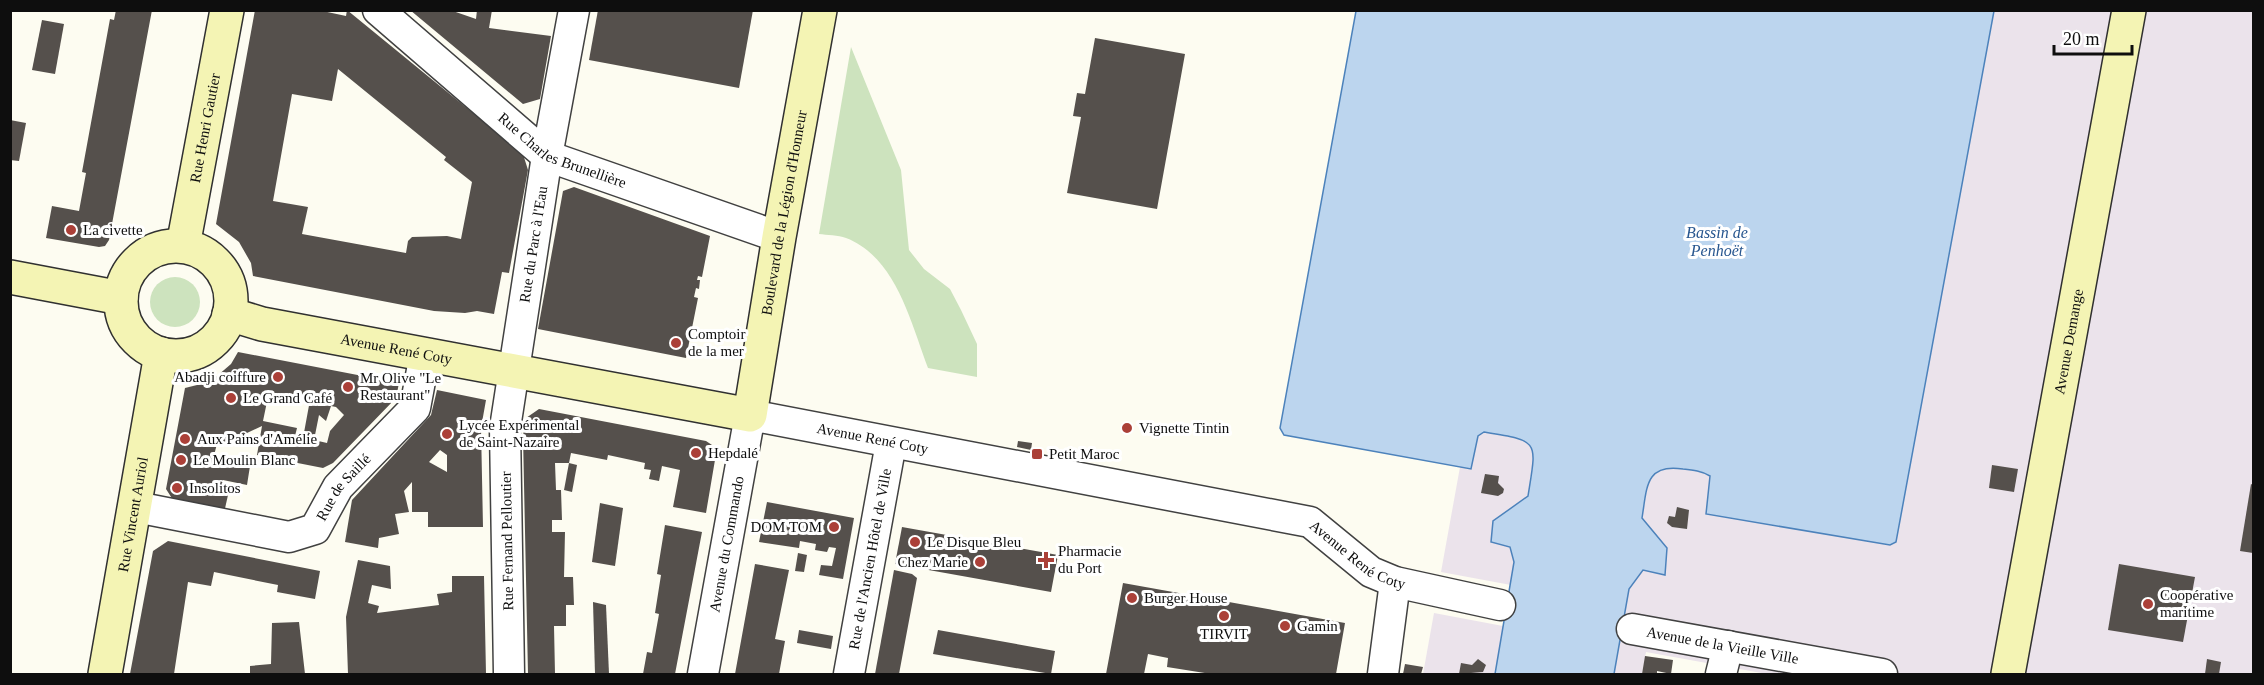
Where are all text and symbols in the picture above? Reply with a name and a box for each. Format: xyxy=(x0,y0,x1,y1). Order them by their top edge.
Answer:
scale bar xyxy=(2054,18,2132,56)
text: 20 m xyxy=(2063,29,2100,49)
street label: Rue Henri Gautier xyxy=(187,72,223,184)
street label: Rue Charles Brunellière xyxy=(495,109,629,191)
street label: Boulevard de la Légion d'Honneur xyxy=(758,109,810,316)
street label: Rue du Parc à l'Eau xyxy=(516,184,550,304)
place label: La civette xyxy=(83,222,143,238)
marker: La civette xyxy=(64,223,78,237)
water label: Bassin de Penhoët xyxy=(1686,224,1748,259)
street label: Avenue Demange xyxy=(2051,287,2086,395)
place label: Comptoir de la mer xyxy=(688,326,746,359)
street label: Avenue René Coty xyxy=(339,331,454,367)
marker: Comptoir de la mer xyxy=(669,336,683,350)
place label: Abadji coiffure xyxy=(174,369,266,385)
marker: Abadji coiffure xyxy=(271,370,285,384)
place label: Mr Olive "Le Restaurant" xyxy=(360,370,441,403)
marker: Mr Olive "Le Restaurant" xyxy=(341,380,355,394)
place label: Le Grand Café xyxy=(243,390,332,406)
marker: Le Grand Café xyxy=(224,391,238,405)
place label: Lycée Expérimental de Saint-Nazaire xyxy=(459,417,579,450)
street label: Avenue René Coty xyxy=(815,420,930,457)
place label: Vignette Tintin xyxy=(1139,420,1230,436)
marker: Vignette Tintin xyxy=(1120,421,1134,435)
marker: Lycée Expérimental de Saint-Nazaire xyxy=(440,427,454,441)
place label: Aux Pains d'Amélie xyxy=(197,431,318,447)
marker: Aux Pains d'Amélie xyxy=(178,432,192,446)
place label: Hepdalé xyxy=(708,445,758,461)
marker: Hepdalé xyxy=(689,446,703,460)
place label: Petit Maroc xyxy=(1049,446,1120,462)
marker: Petit Maroc xyxy=(1030,447,1044,461)
street label: Rue de Saillé xyxy=(313,450,374,523)
place label: Le Moulin Blanc xyxy=(193,452,296,468)
marker: Le Moulin Blanc xyxy=(174,453,188,467)
street label: Rue Vincent Auriol xyxy=(115,456,151,573)
street label: Rue de l'Ancien Hôtel de Ville xyxy=(846,467,894,651)
street label: Rue Fernand Pelloutier xyxy=(498,471,516,611)
street label: Avenue du Commando xyxy=(706,475,747,613)
place label: Insolitos xyxy=(189,480,241,496)
marker: Insolitos xyxy=(170,481,184,495)
street label: Avenue René Coty xyxy=(1307,517,1407,592)
place label: DOM TOM xyxy=(750,519,822,535)
marker: DOM TOM xyxy=(827,520,841,534)
place label: Le Disque Bleu xyxy=(927,534,1022,550)
marker: Le Disque Bleu xyxy=(908,535,922,549)
place label: Pharmacie du Port xyxy=(1058,543,1122,576)
marker: Pharmacie du Port xyxy=(1039,553,1053,567)
place label: Chez Marie xyxy=(898,554,968,570)
marker: Chez Marie xyxy=(973,555,987,569)
place label: Coopérative maritime xyxy=(2160,587,2234,620)
place label: Burger House xyxy=(1144,590,1228,606)
marker: Burger House xyxy=(1125,591,1139,605)
marker: Coopérative maritime xyxy=(2141,597,2155,611)
marker: TIRVIT xyxy=(1217,609,1231,623)
place label: Gamin xyxy=(1297,618,1338,634)
marker: Gamin xyxy=(1278,619,1292,633)
street label: Avenue de la Vieille Ville xyxy=(1645,624,1800,667)
place label: TIRVIT xyxy=(1200,626,1248,642)

